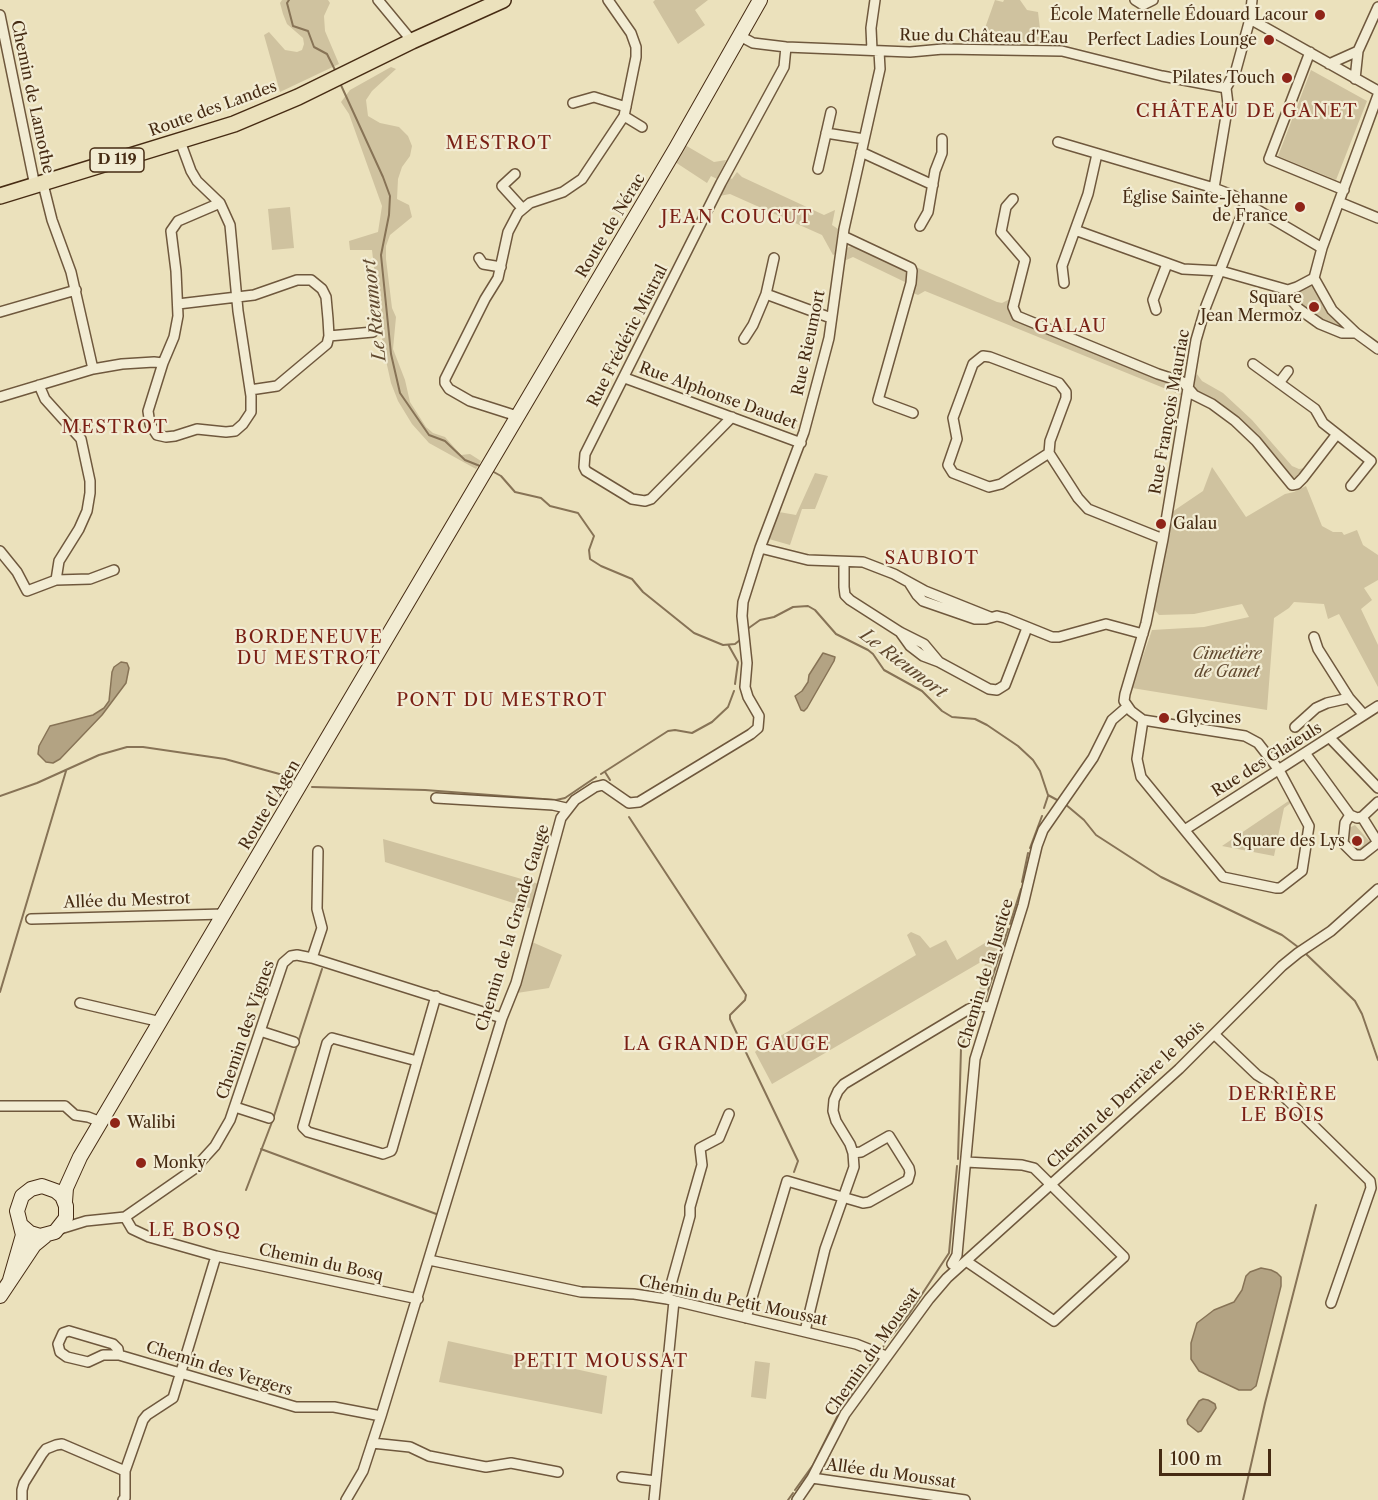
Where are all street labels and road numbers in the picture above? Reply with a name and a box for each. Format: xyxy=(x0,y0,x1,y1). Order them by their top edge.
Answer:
street label: Chemin de Lamothe xyxy=(6,18,58,176)
street label: Rue du Château d'Eau xyxy=(899,26,1069,48)
street label: Route des Landes xyxy=(146,77,280,141)
road number: D 119 xyxy=(90,148,144,172)
street label: Route de Nérac xyxy=(572,170,650,282)
street label: Rue Frédéric Mistral xyxy=(584,262,672,410)
street label: Rue Rieumort xyxy=(788,289,830,397)
street label: Rue François Mauriac xyxy=(1146,328,1194,496)
street label: Rue Alphonse Daudet xyxy=(636,358,800,434)
street label: Rue des Glaïeuls xyxy=(1208,718,1326,802)
street label: Route d'Agen xyxy=(236,757,304,853)
street label: Chemin de la Grande Gauge xyxy=(472,822,554,1034)
street label: Allée du Mestrot xyxy=(63,889,191,913)
street label: Chemin de la Justice xyxy=(954,897,1018,1051)
street label: Chemin des Vignes xyxy=(213,958,279,1102)
street label: Chemin de Derrière le Bois xyxy=(1043,1017,1209,1173)
street label: Chemin du Bosq xyxy=(257,1240,385,1286)
street label: Chemin du Petit Moussat xyxy=(637,1272,829,1330)
street label: Chemin du Moussat xyxy=(821,1284,925,1420)
street label: Chemin des Vergers xyxy=(143,1338,295,1400)
street label: Allée du Moussat xyxy=(825,1455,957,1493)

